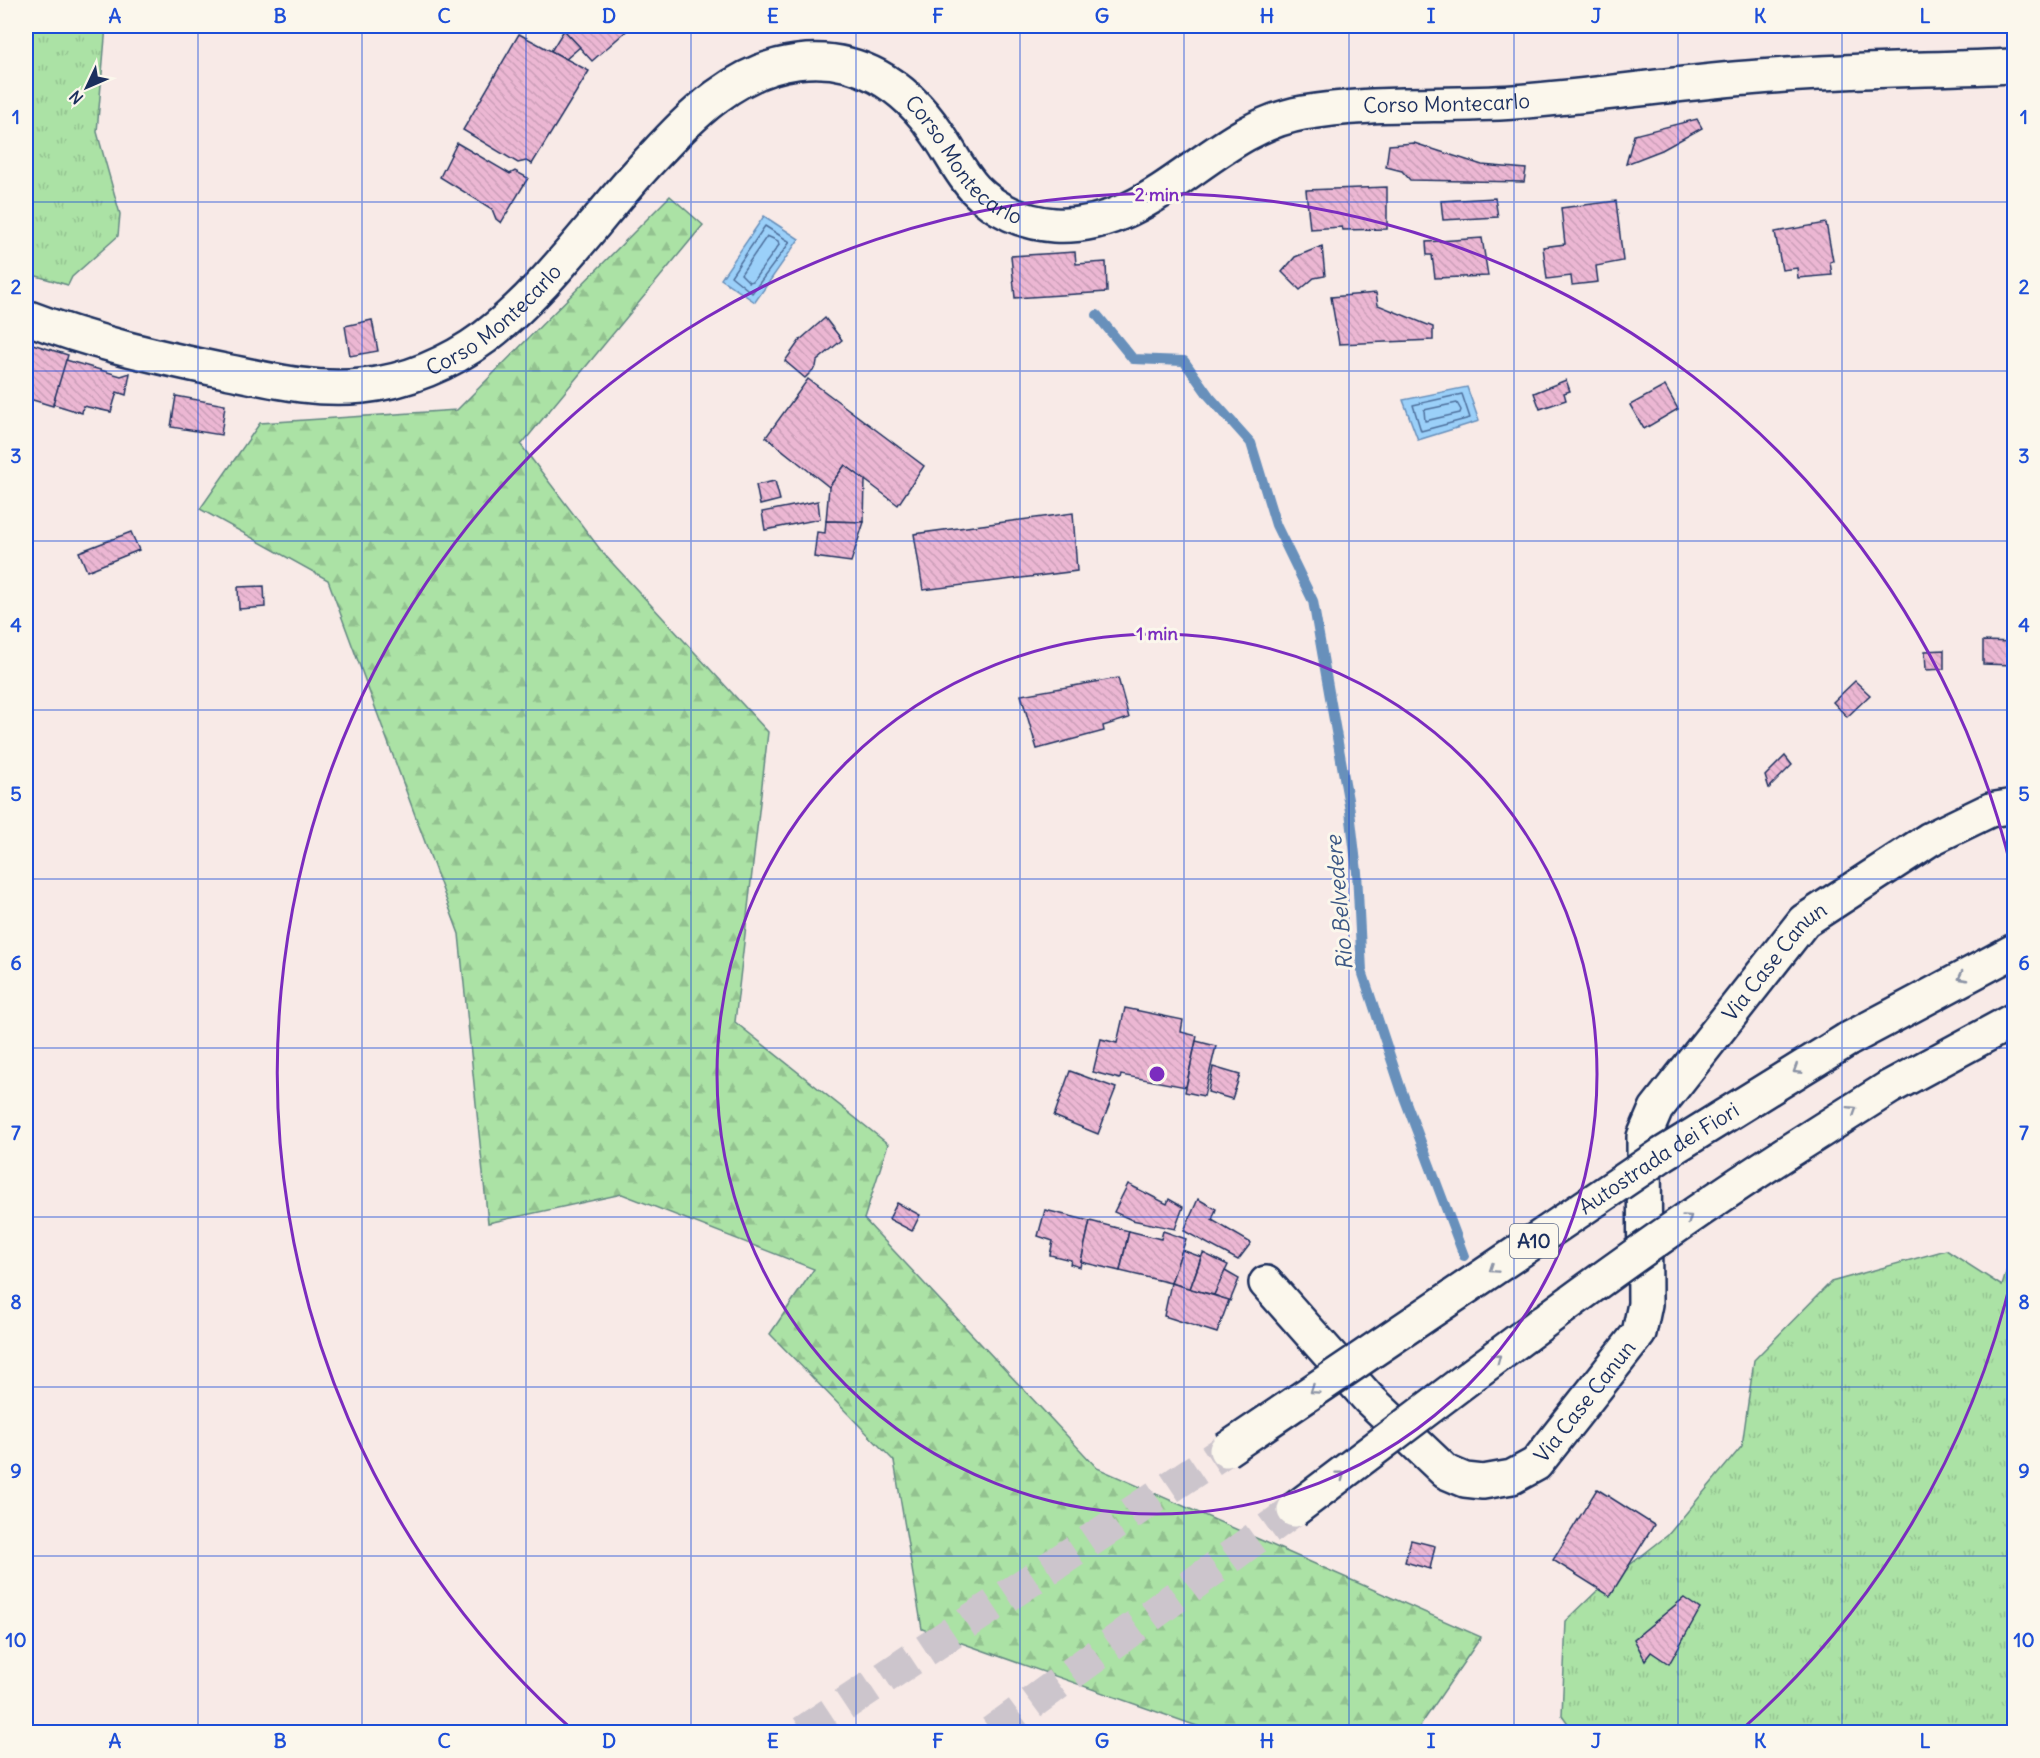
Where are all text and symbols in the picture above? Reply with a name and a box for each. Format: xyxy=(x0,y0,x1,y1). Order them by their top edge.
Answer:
text: A xyxy=(109,3,122,28)
text: B xyxy=(273,3,287,28)
text: C xyxy=(437,3,451,28)
text: D xyxy=(602,3,616,28)
text: E xyxy=(767,3,779,28)
text: F xyxy=(932,3,944,28)
text: G xyxy=(1095,3,1109,28)
text: H xyxy=(1260,3,1274,28)
text: I xyxy=(1427,3,1436,28)
text: J xyxy=(1591,3,1602,28)
text: K xyxy=(1754,3,1767,28)
text: L xyxy=(1920,3,1931,28)
north arrow xyxy=(57,57,117,117)
text: N xyxy=(65,86,87,108)
street label: Corso Montecarlo xyxy=(1363,87,1531,119)
street label: Corso Montecarlo xyxy=(899,89,1026,230)
text: 1 xyxy=(12,104,20,129)
text: 1 xyxy=(2020,104,2028,129)
text: 2 min xyxy=(1135,183,1180,206)
street label: Corso Montecarlo xyxy=(422,258,567,381)
text: 2 xyxy=(11,274,22,299)
text: 2 xyxy=(2019,274,2030,299)
text: 3 xyxy=(10,443,22,468)
text: 3 xyxy=(2018,443,2030,468)
text: 4 xyxy=(10,612,22,637)
text: 4 xyxy=(2018,612,2030,637)
text: 1 min xyxy=(1136,622,1178,645)
text: 5 xyxy=(10,781,22,806)
text: 5 xyxy=(2018,781,2030,806)
water label: Rio Belvedere xyxy=(1319,832,1359,972)
street label: Via Case Canun xyxy=(1716,896,1832,1026)
text: 6 xyxy=(10,950,22,975)
text: 6 xyxy=(2018,950,2030,975)
one-way arrow xyxy=(1958,970,1969,981)
one-way arrow xyxy=(1793,1063,1803,1075)
centre of rings xyxy=(1147,1064,1167,1084)
street label: Autostrada dei Fiori xyxy=(1573,1096,1744,1220)
one-way arrow xyxy=(1847,1106,1857,1118)
text: 7 xyxy=(11,1120,21,1145)
text: 7 xyxy=(2019,1120,2029,1145)
one-way arrow xyxy=(1681,1214,1692,1225)
road number: A10 xyxy=(1510,1224,1558,1258)
one-way arrow xyxy=(1489,1262,1500,1273)
text: 8 xyxy=(10,1289,22,1314)
text: 8 xyxy=(2018,1289,2030,1314)
street label: Via Case Canun xyxy=(1528,1335,1641,1468)
one-way arrow xyxy=(1490,1354,1501,1365)
one-way arrow xyxy=(1310,1383,1321,1394)
text: 9 xyxy=(10,1458,22,1483)
text: 9 xyxy=(2018,1458,2030,1483)
one-way arrow xyxy=(1334,1471,1345,1482)
text: 10 xyxy=(5,1627,27,1652)
text: 10 xyxy=(2013,1627,2035,1652)
text: A xyxy=(109,1728,122,1753)
text: B xyxy=(273,1728,287,1753)
text: C xyxy=(437,1728,451,1753)
text: D xyxy=(602,1728,616,1753)
text: E xyxy=(767,1728,779,1753)
text: F xyxy=(932,1728,944,1753)
text: G xyxy=(1095,1728,1109,1753)
text: H xyxy=(1260,1728,1274,1753)
text: I xyxy=(1427,1728,1436,1753)
text: J xyxy=(1591,1728,1602,1753)
text: K xyxy=(1754,1728,1767,1753)
text: L xyxy=(1920,1728,1931,1753)

